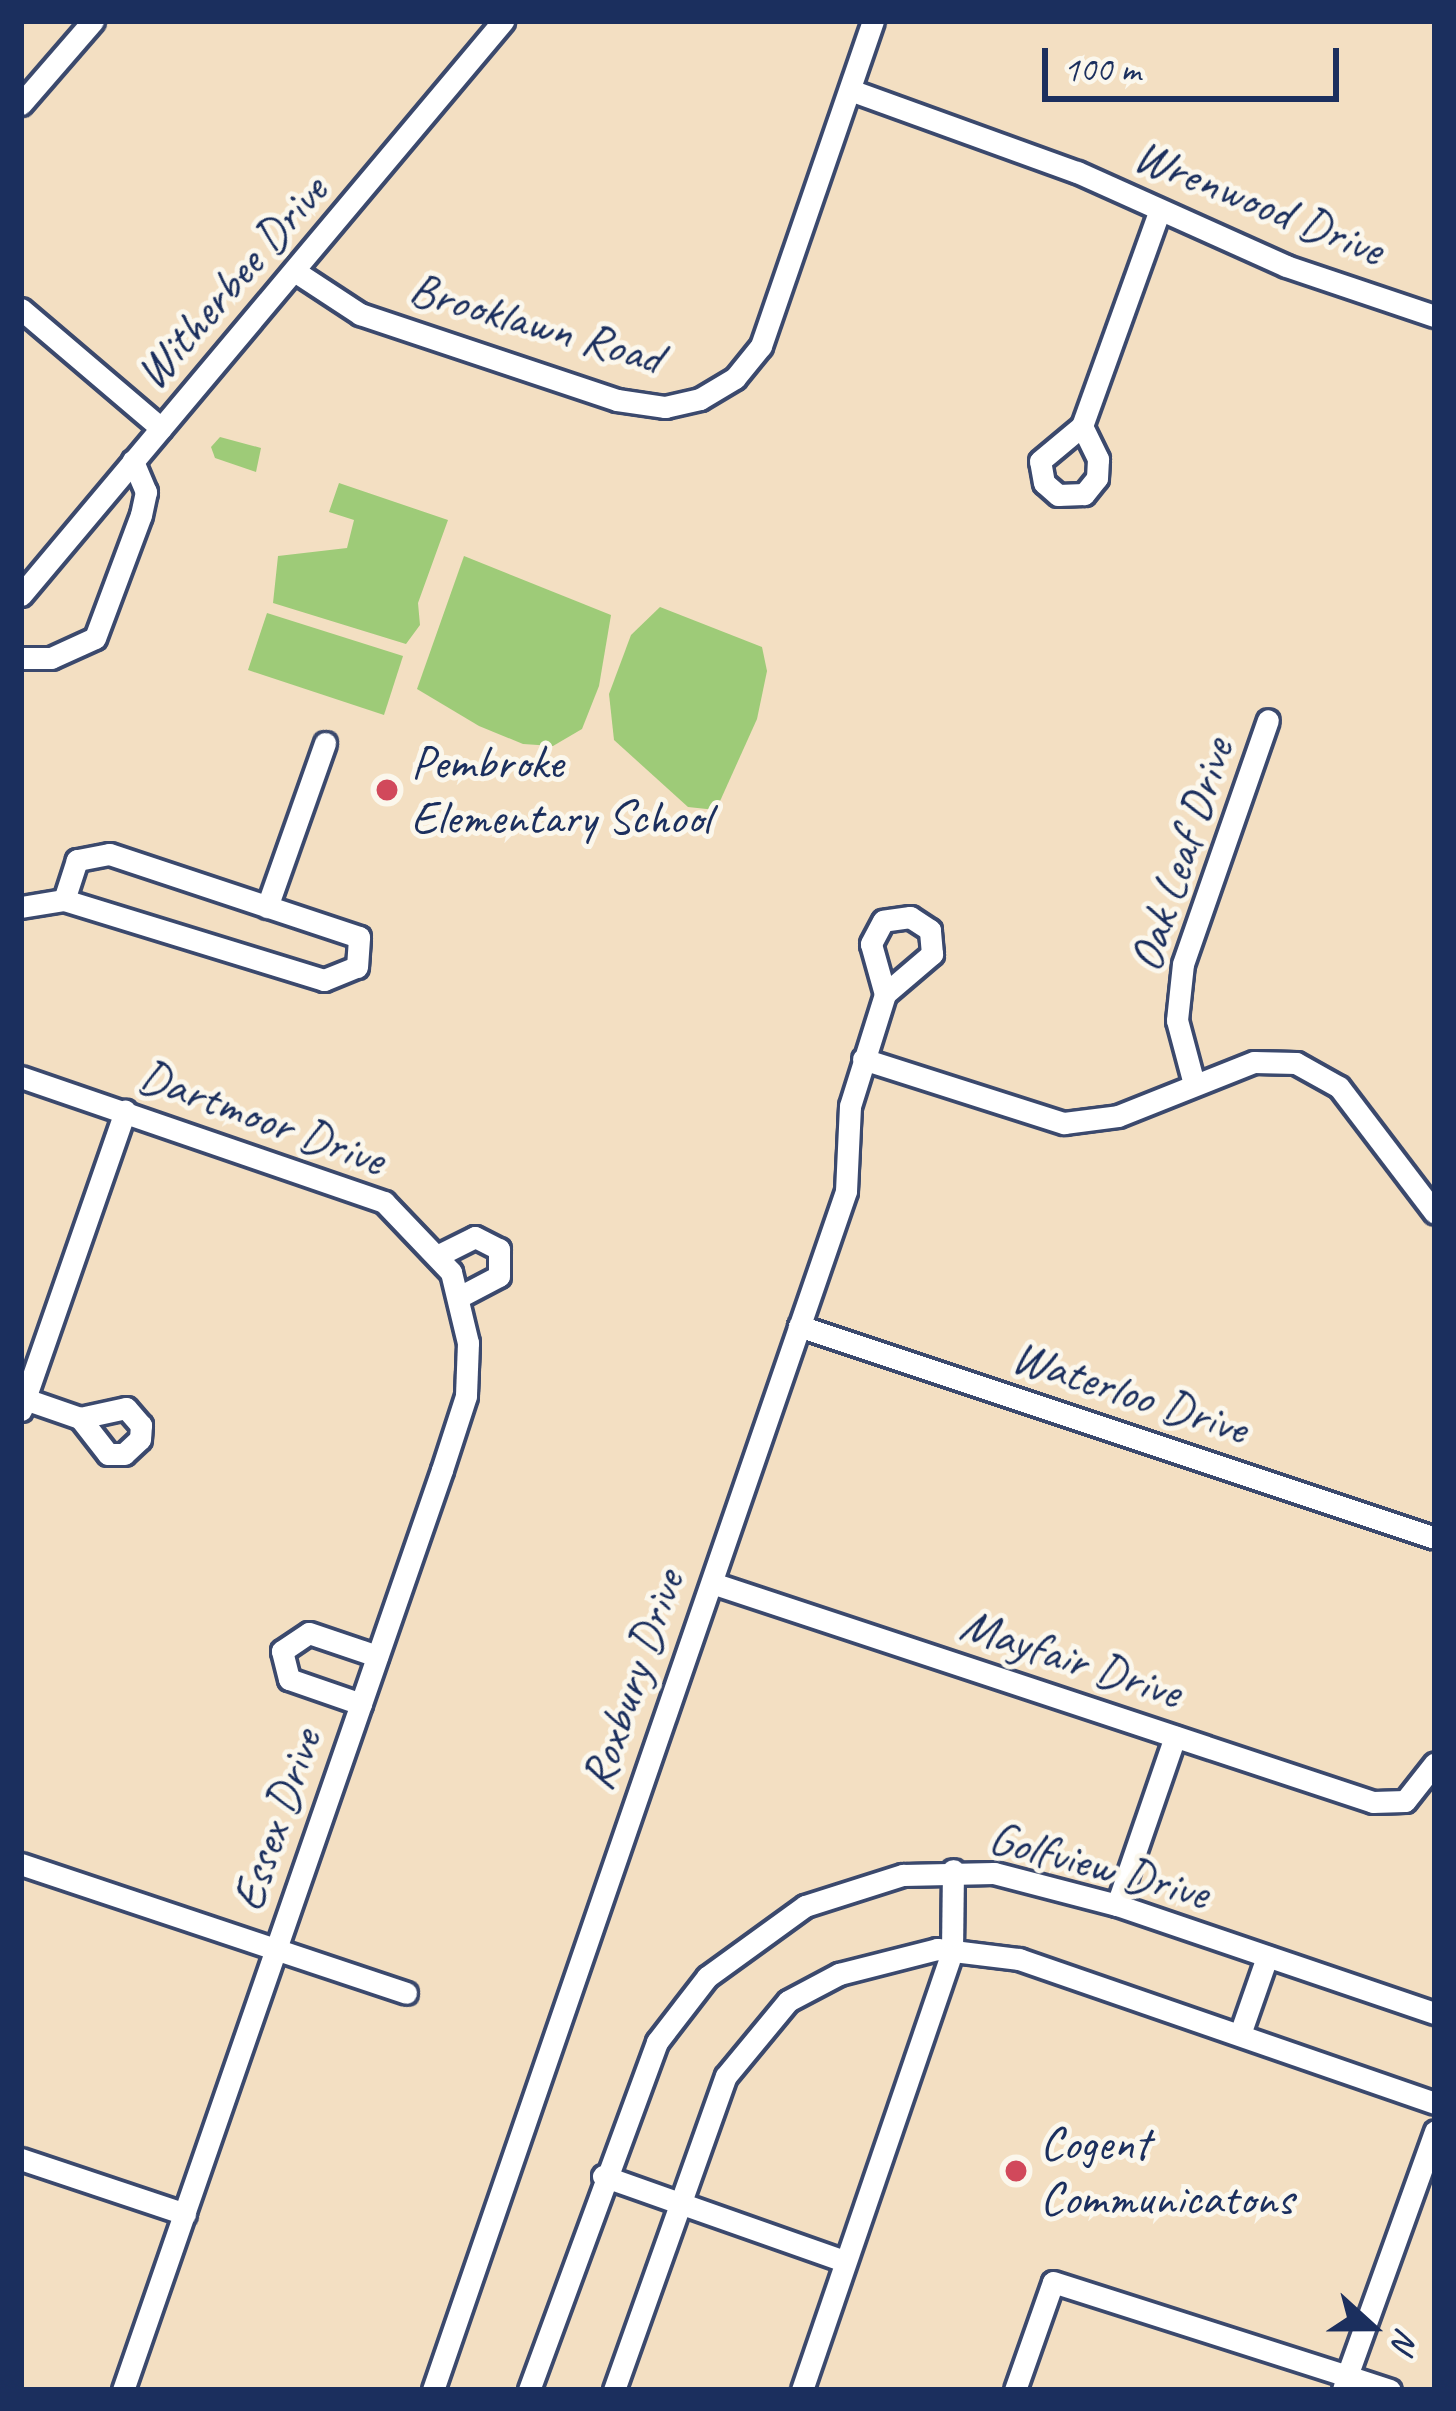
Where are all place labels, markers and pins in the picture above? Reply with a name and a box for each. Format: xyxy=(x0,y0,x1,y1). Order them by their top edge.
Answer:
place label: Pembroke Elementary School xyxy=(411,733,711,846)
marker: Pembroke Elementary School xyxy=(374,777,400,803)
place label: Cogent Communicatons xyxy=(1040,2114,1293,2227)
marker: Cogent Communicatons xyxy=(1003,2158,1029,2184)

